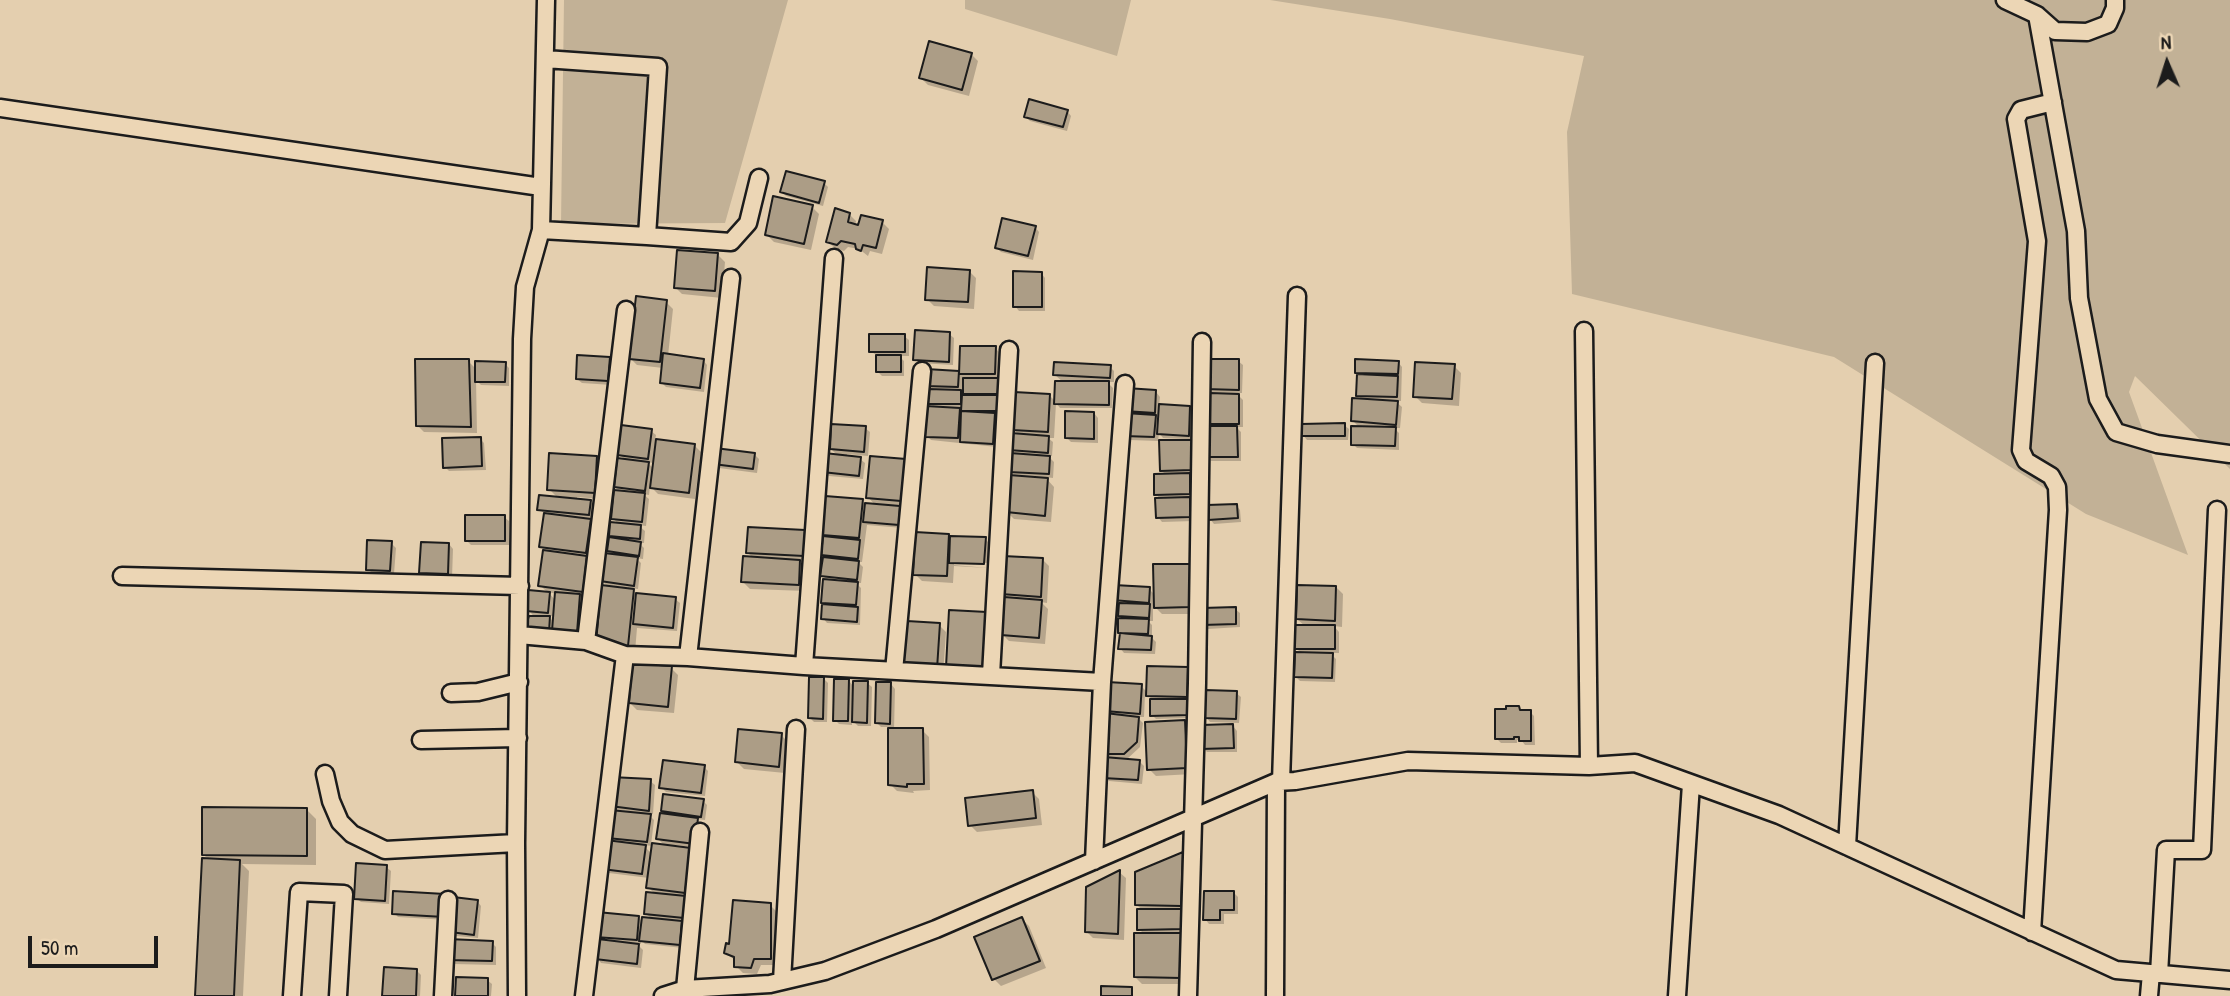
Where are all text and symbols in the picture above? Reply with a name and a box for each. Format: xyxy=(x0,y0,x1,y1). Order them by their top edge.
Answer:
north arrow xyxy=(2132,28,2202,98)
text: N xyxy=(2160,29,2172,55)
scale bar xyxy=(32,922,161,966)
text: 50 m xyxy=(41,933,78,962)

